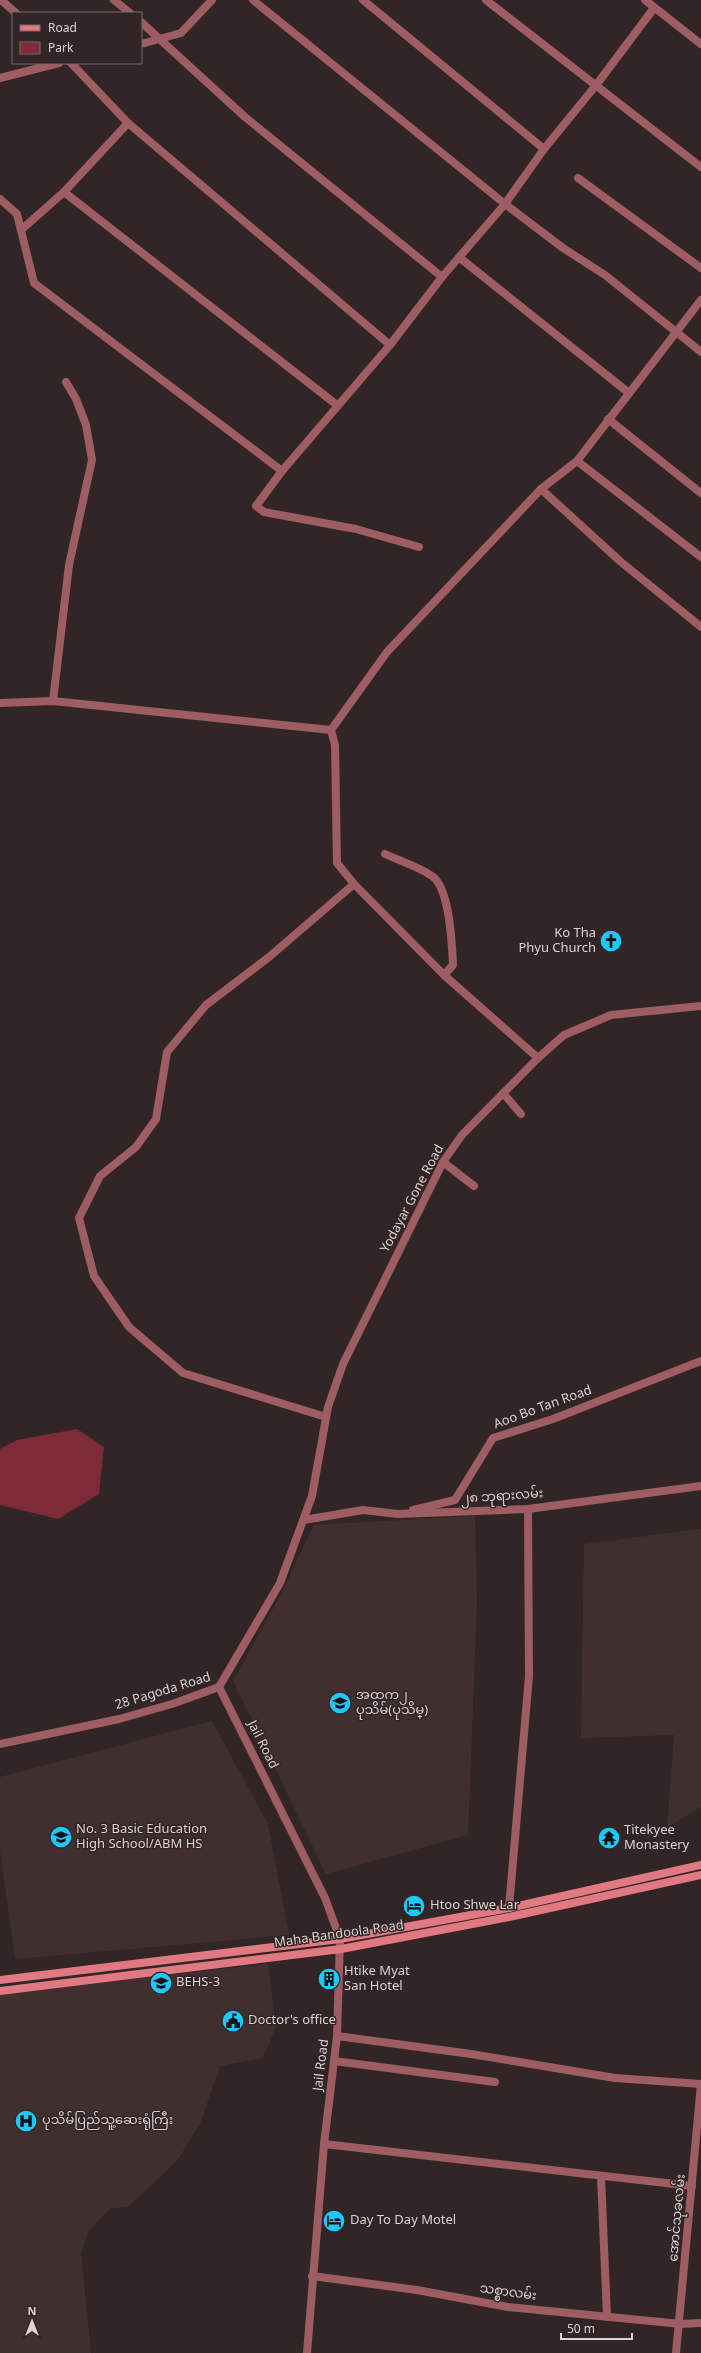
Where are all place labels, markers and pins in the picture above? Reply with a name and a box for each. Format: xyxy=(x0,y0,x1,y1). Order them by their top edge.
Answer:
place label: Ko Tha Phyu Church xyxy=(518,920,596,963)
church icon: Ko Tha Phyu Church xyxy=(598,928,624,954)
place label: အထက၂ ပုသိမ်(ပုသိမ္) xyxy=(356,1682,428,1725)
school or university icon: အထက၂ ပုသိမ်(ပုသိမ္) xyxy=(327,1690,353,1716)
place label: No. 3 Basic Education High School/ABM HS xyxy=(76,1816,207,1859)
place label: Titekyee Monastery xyxy=(624,1817,690,1860)
school or university icon: No. 3 Basic Education High School/ABM HS xyxy=(48,1824,74,1850)
temple icon: Titekyee Monastery xyxy=(596,1825,622,1851)
place label: Htoo Shwe Lar xyxy=(430,1892,520,1920)
hotel icon: Htoo Shwe Lar xyxy=(401,1893,427,1919)
place label: Htike Myat San Hotel xyxy=(344,1958,410,2001)
building icon: Htike Myat San Hotel xyxy=(316,1966,342,1992)
place label: BEHS-3 xyxy=(176,1969,220,1997)
school or university icon: BEHS-3 xyxy=(148,1970,174,1996)
place label: Doctor's office xyxy=(248,2007,336,2035)
public building icon: Doctor's office xyxy=(220,2008,246,2034)
place label: ပုသိမ်ပြည်သူ့ဆေးရုံကြီး xyxy=(42,2107,173,2135)
hospital icon: ပုသိမ်ပြည်သူ့ဆေးရုံကြီး xyxy=(13,2108,39,2134)
place label: Day To Day Motel xyxy=(350,2207,456,2235)
hotel icon: Day To Day Motel xyxy=(321,2208,347,2234)

